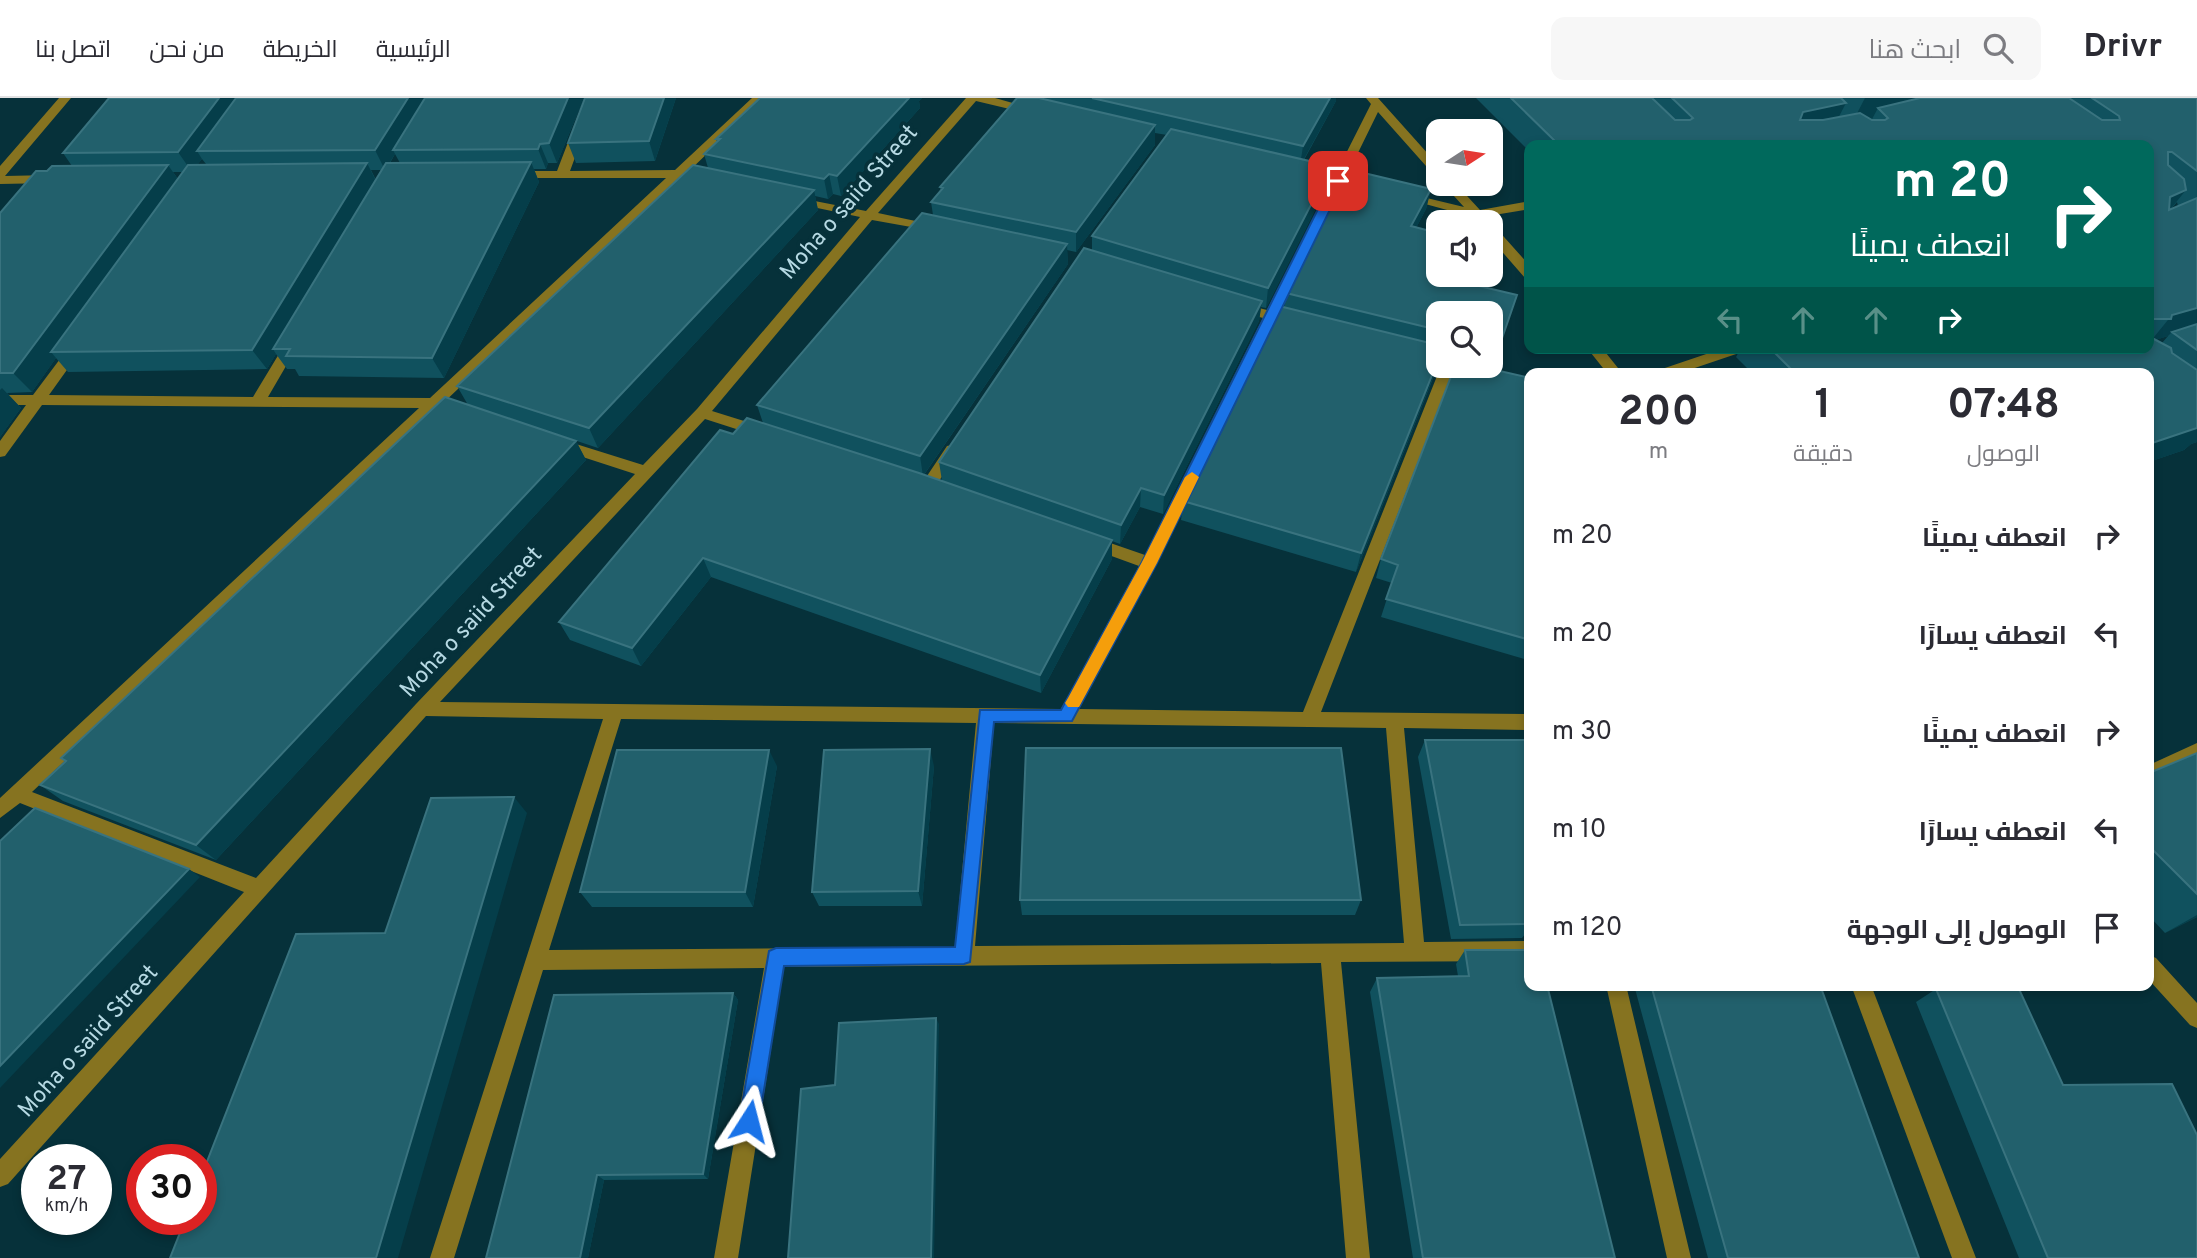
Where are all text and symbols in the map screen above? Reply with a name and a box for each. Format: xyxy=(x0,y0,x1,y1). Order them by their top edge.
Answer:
search box xyxy=(1551,17,2041,80)
text: Drivr xyxy=(2083,27,2162,69)
icon: search xyxy=(1979,29,2017,67)
text: ابحث هنا xyxy=(1868,35,1961,68)
text: اتصل بنا xyxy=(35,36,111,66)
text: من نحن xyxy=(149,36,225,66)
text: الخريطة xyxy=(263,36,338,66)
text: الرئيسية xyxy=(376,36,451,66)
street label: Moha o saiid Street xyxy=(775,119,925,287)
north arrow xyxy=(1426,119,1503,196)
map controls xyxy=(1426,119,1503,378)
pin xyxy=(1308,151,1368,211)
text: 20 m xyxy=(1894,153,2011,215)
icon: arrive xyxy=(1319,162,1357,200)
icon: right xyxy=(2035,168,2126,259)
button: sound xyxy=(1426,210,1503,287)
text: انعطف يمينًا xyxy=(1850,228,2011,268)
button: search xyxy=(1426,301,1503,378)
icon: left xyxy=(1711,301,1749,339)
icon: ahead xyxy=(1784,301,1822,339)
icon: ahead xyxy=(1857,301,1895,339)
icon: right xyxy=(1930,301,1968,339)
text: 1 xyxy=(1815,380,1831,433)
text: 07:48 xyxy=(1947,380,2060,433)
text: 200 xyxy=(1618,387,1699,440)
text: m xyxy=(1649,438,1668,467)
text: دقيقة xyxy=(1793,441,1853,470)
text: الوصول xyxy=(1967,441,2040,470)
icon: right xyxy=(2088,517,2126,555)
text: 20 m xyxy=(1552,520,1613,553)
text: انعطف يمينًا xyxy=(1922,523,2067,556)
street label: Moha o saiid Street xyxy=(395,541,549,705)
icon: left xyxy=(2088,615,2126,653)
text: 20 m xyxy=(1552,618,1613,651)
text: انعطف يسارًا xyxy=(1919,621,2067,654)
icon: right xyxy=(2088,713,2126,751)
text: 30 m xyxy=(1552,716,1612,749)
text: انعطف يمينًا xyxy=(1922,719,2067,752)
icon: left xyxy=(2088,811,2126,849)
text: 10 m xyxy=(1552,814,1607,847)
text: انعطف يسارًا xyxy=(1919,817,2067,850)
icon: arrive xyxy=(2088,909,2126,947)
text: 120 m xyxy=(1552,912,1622,945)
text: الوصول إلى الوجهة xyxy=(1847,915,2067,948)
street label: Moha o saiid Street xyxy=(13,959,165,1125)
position arrow xyxy=(712,1084,786,1158)
speed limit sign: 30 xyxy=(126,1144,217,1235)
text: 27 xyxy=(47,1158,86,1202)
text: km/h xyxy=(45,1195,88,1218)

